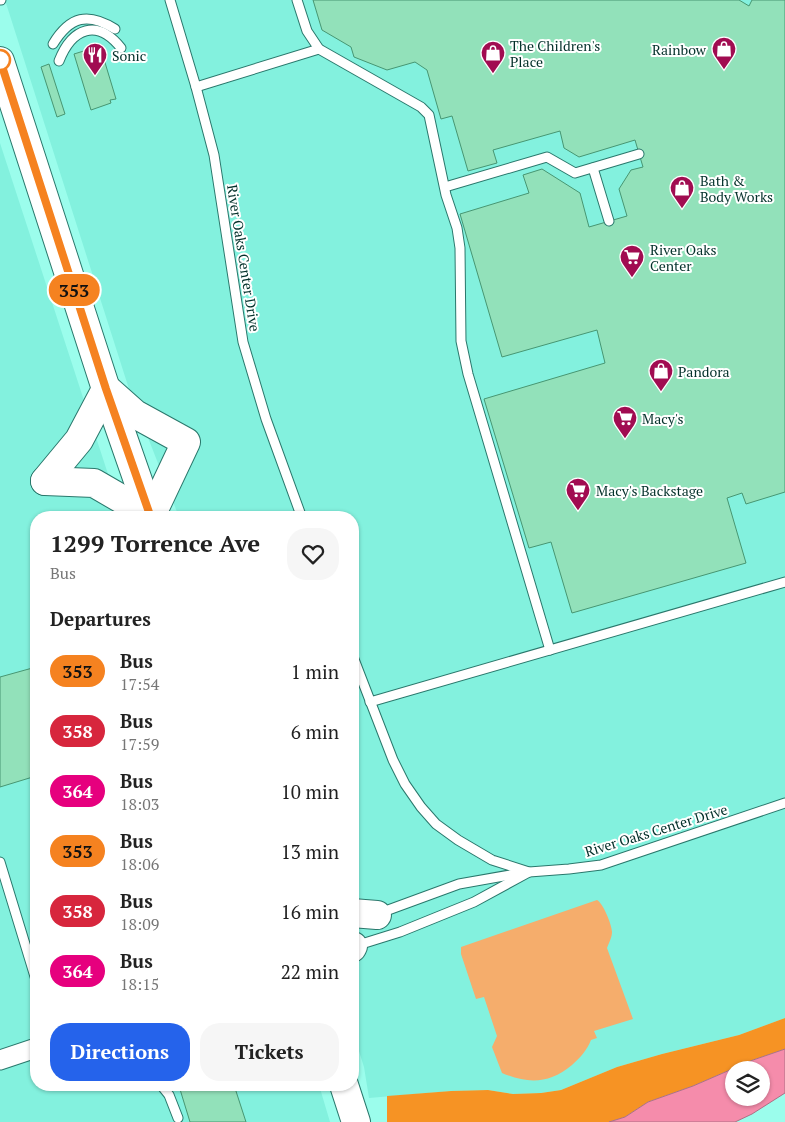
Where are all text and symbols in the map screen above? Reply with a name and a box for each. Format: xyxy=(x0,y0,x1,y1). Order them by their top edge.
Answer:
place label: The Children's Place xyxy=(510,36,600,71)
shop icon: Rainbow xyxy=(711,36,737,70)
shop icon: The Children's Place xyxy=(480,40,506,74)
place label: Rainbow xyxy=(652,40,707,59)
restaurant icon: Sonic xyxy=(82,42,108,76)
place label: Sonic xyxy=(112,46,146,65)
unlabelled marker xyxy=(0,49,11,71)
place label: Bath & Body Works xyxy=(700,171,773,206)
shop icon: Bath & Body Works xyxy=(669,175,695,209)
street label: River Oaks Center Drive xyxy=(223,183,265,333)
place label: River Oaks Center xyxy=(650,240,717,275)
supermarket icon: River Oaks Center xyxy=(619,244,645,278)
line badge: 353 xyxy=(45,274,103,306)
text: 353 xyxy=(59,278,89,302)
shop icon: Pandora xyxy=(648,358,674,392)
place label: Pandora xyxy=(678,362,730,381)
supermarket icon: Macy's xyxy=(612,405,638,439)
place label: Macy's xyxy=(642,409,684,428)
supermarket icon: Macy's Backstage xyxy=(565,477,591,511)
place label: Macy's Backstage xyxy=(596,481,703,500)
text: 1299 Torrence Ave xyxy=(50,527,260,559)
button: heart xyxy=(287,528,339,580)
text: Bus xyxy=(50,562,76,584)
text: Departures xyxy=(50,606,151,631)
text: Bus xyxy=(120,648,153,673)
text: 353 xyxy=(62,659,93,683)
text: 1 min xyxy=(291,659,339,684)
text: 17:54 xyxy=(120,673,159,695)
text: Bus xyxy=(120,708,153,733)
text: 358 xyxy=(62,719,93,743)
text: 6 min xyxy=(291,719,339,744)
text: 17:59 xyxy=(120,733,159,755)
text: Bus xyxy=(120,768,153,793)
text: 364 xyxy=(62,779,93,803)
text: 10 min xyxy=(281,779,339,804)
text: 18:03 xyxy=(120,793,159,815)
street label: River Oaks Center Drive xyxy=(582,799,730,861)
text: Bus xyxy=(120,828,153,853)
text: 353 xyxy=(62,839,93,863)
text: 13 min xyxy=(281,839,339,864)
text: 18:06 xyxy=(120,853,159,875)
text: Bus xyxy=(120,888,153,913)
text: 358 xyxy=(62,899,93,923)
text: 16 min xyxy=(281,899,339,924)
text: 18:09 xyxy=(120,913,159,935)
text: Bus xyxy=(120,948,153,973)
text: 364 xyxy=(62,959,93,983)
text: 22 min xyxy=(281,959,339,984)
text: 18:15 xyxy=(120,973,159,995)
button: Directions xyxy=(50,1023,190,1081)
button: Tickets xyxy=(200,1023,339,1081)
map controls xyxy=(725,1061,770,1106)
button: layers xyxy=(725,1061,770,1106)

